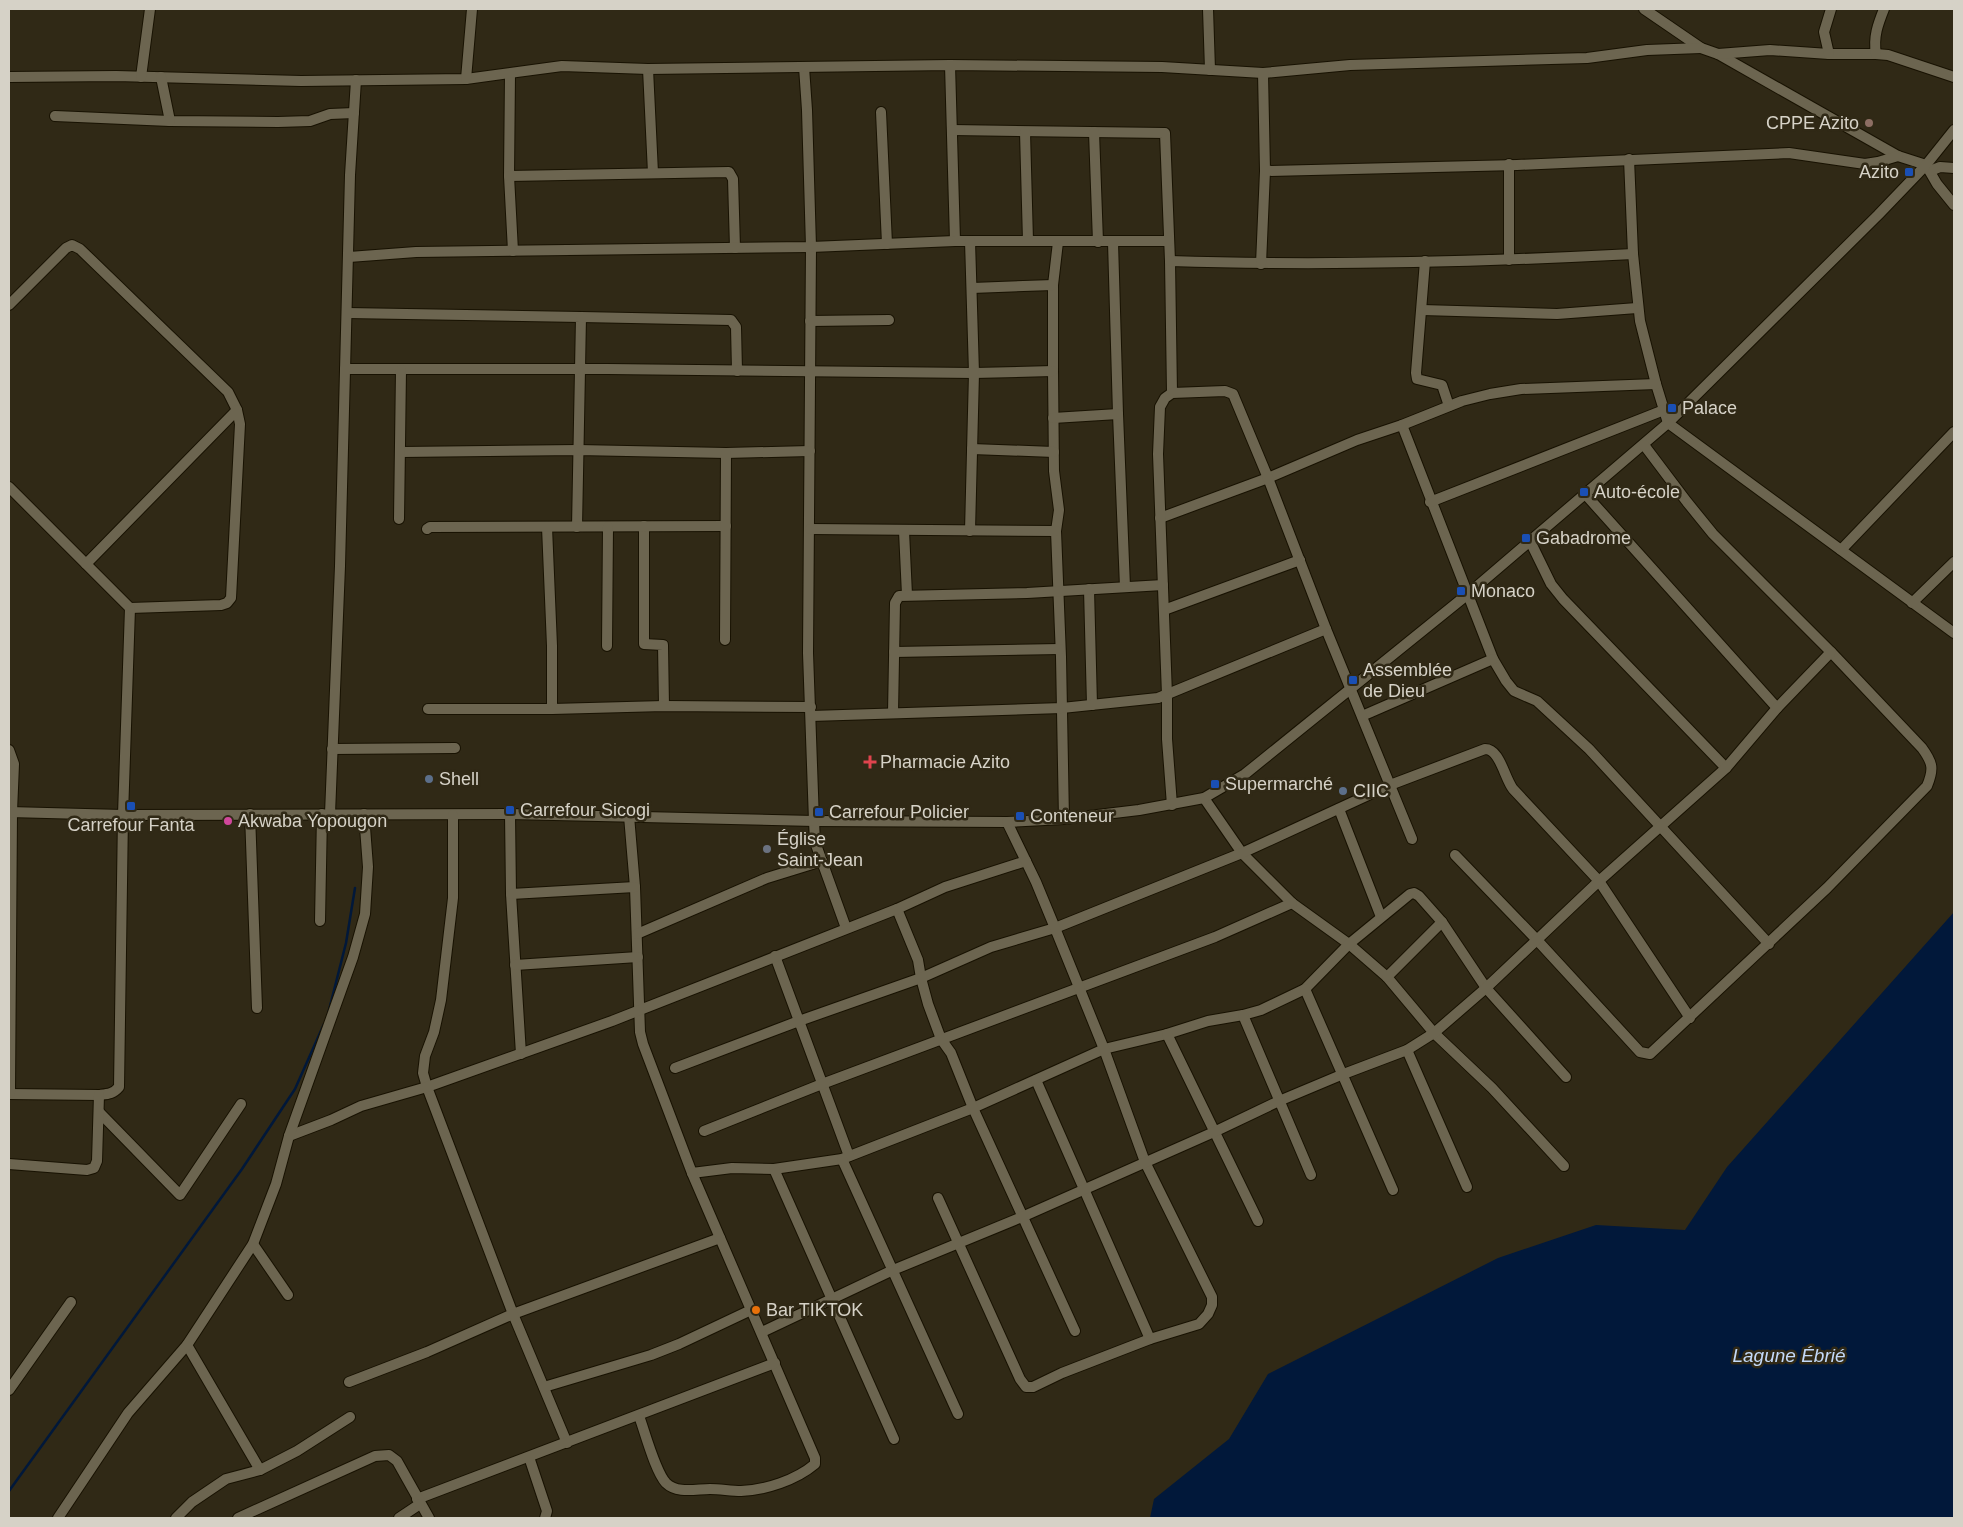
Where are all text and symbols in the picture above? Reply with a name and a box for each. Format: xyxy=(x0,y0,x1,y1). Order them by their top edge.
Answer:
place label: CPPE Azito xyxy=(1766,113,1859,133)
marker: CPPE Azito xyxy=(1863,117,1875,129)
place label: Azito xyxy=(1859,162,1899,182)
marker: Azito xyxy=(1903,166,1915,178)
place label: Palace xyxy=(1682,398,1737,418)
marker: Palace xyxy=(1666,402,1678,414)
place label: Auto-école xyxy=(1594,482,1680,502)
marker: Auto-école xyxy=(1578,486,1590,498)
place label: Gabadrome xyxy=(1536,528,1631,548)
marker: Gabadrome xyxy=(1520,532,1532,544)
place label: Monaco xyxy=(1471,581,1535,601)
marker: Monaco xyxy=(1455,585,1467,597)
place label: Assemblée de Dieu xyxy=(1363,660,1452,701)
marker: Assemblée de Dieu xyxy=(1347,674,1359,686)
place label: Pharmacie Azito xyxy=(880,752,1010,772)
marker: Pharmacie Azito xyxy=(864,756,876,768)
place label: Shell xyxy=(439,769,479,789)
marker: Shell xyxy=(423,773,435,785)
place label: Supermarché xyxy=(1225,774,1333,794)
marker: Supermarché xyxy=(1209,778,1221,790)
place label: CIIC xyxy=(1353,781,1389,801)
marker: CIIC xyxy=(1337,785,1349,797)
marker: Carrefour Fanta xyxy=(125,800,137,812)
place label: Carrefour Sicogi xyxy=(520,800,650,820)
place label: Carrefour Policier xyxy=(829,802,969,822)
marker: Carrefour Sicogi xyxy=(504,804,516,816)
marker: Carrefour Policier xyxy=(813,806,825,818)
place label: Conteneur xyxy=(1030,806,1114,826)
marker: Conteneur xyxy=(1014,810,1026,822)
place label: Akwaba Yopougon xyxy=(238,811,387,831)
place label: Carrefour Fanta xyxy=(67,815,196,835)
marker: Akwaba Yopougon xyxy=(222,815,234,827)
place label: Église Saint-Jean xyxy=(777,829,863,870)
marker: Église Saint-Jean xyxy=(761,843,773,855)
place label: Bar TIKTOK xyxy=(766,1300,863,1320)
marker: Bar TIKTOK xyxy=(750,1304,762,1316)
water label: Lagune Ébrié xyxy=(1732,1345,1846,1366)

